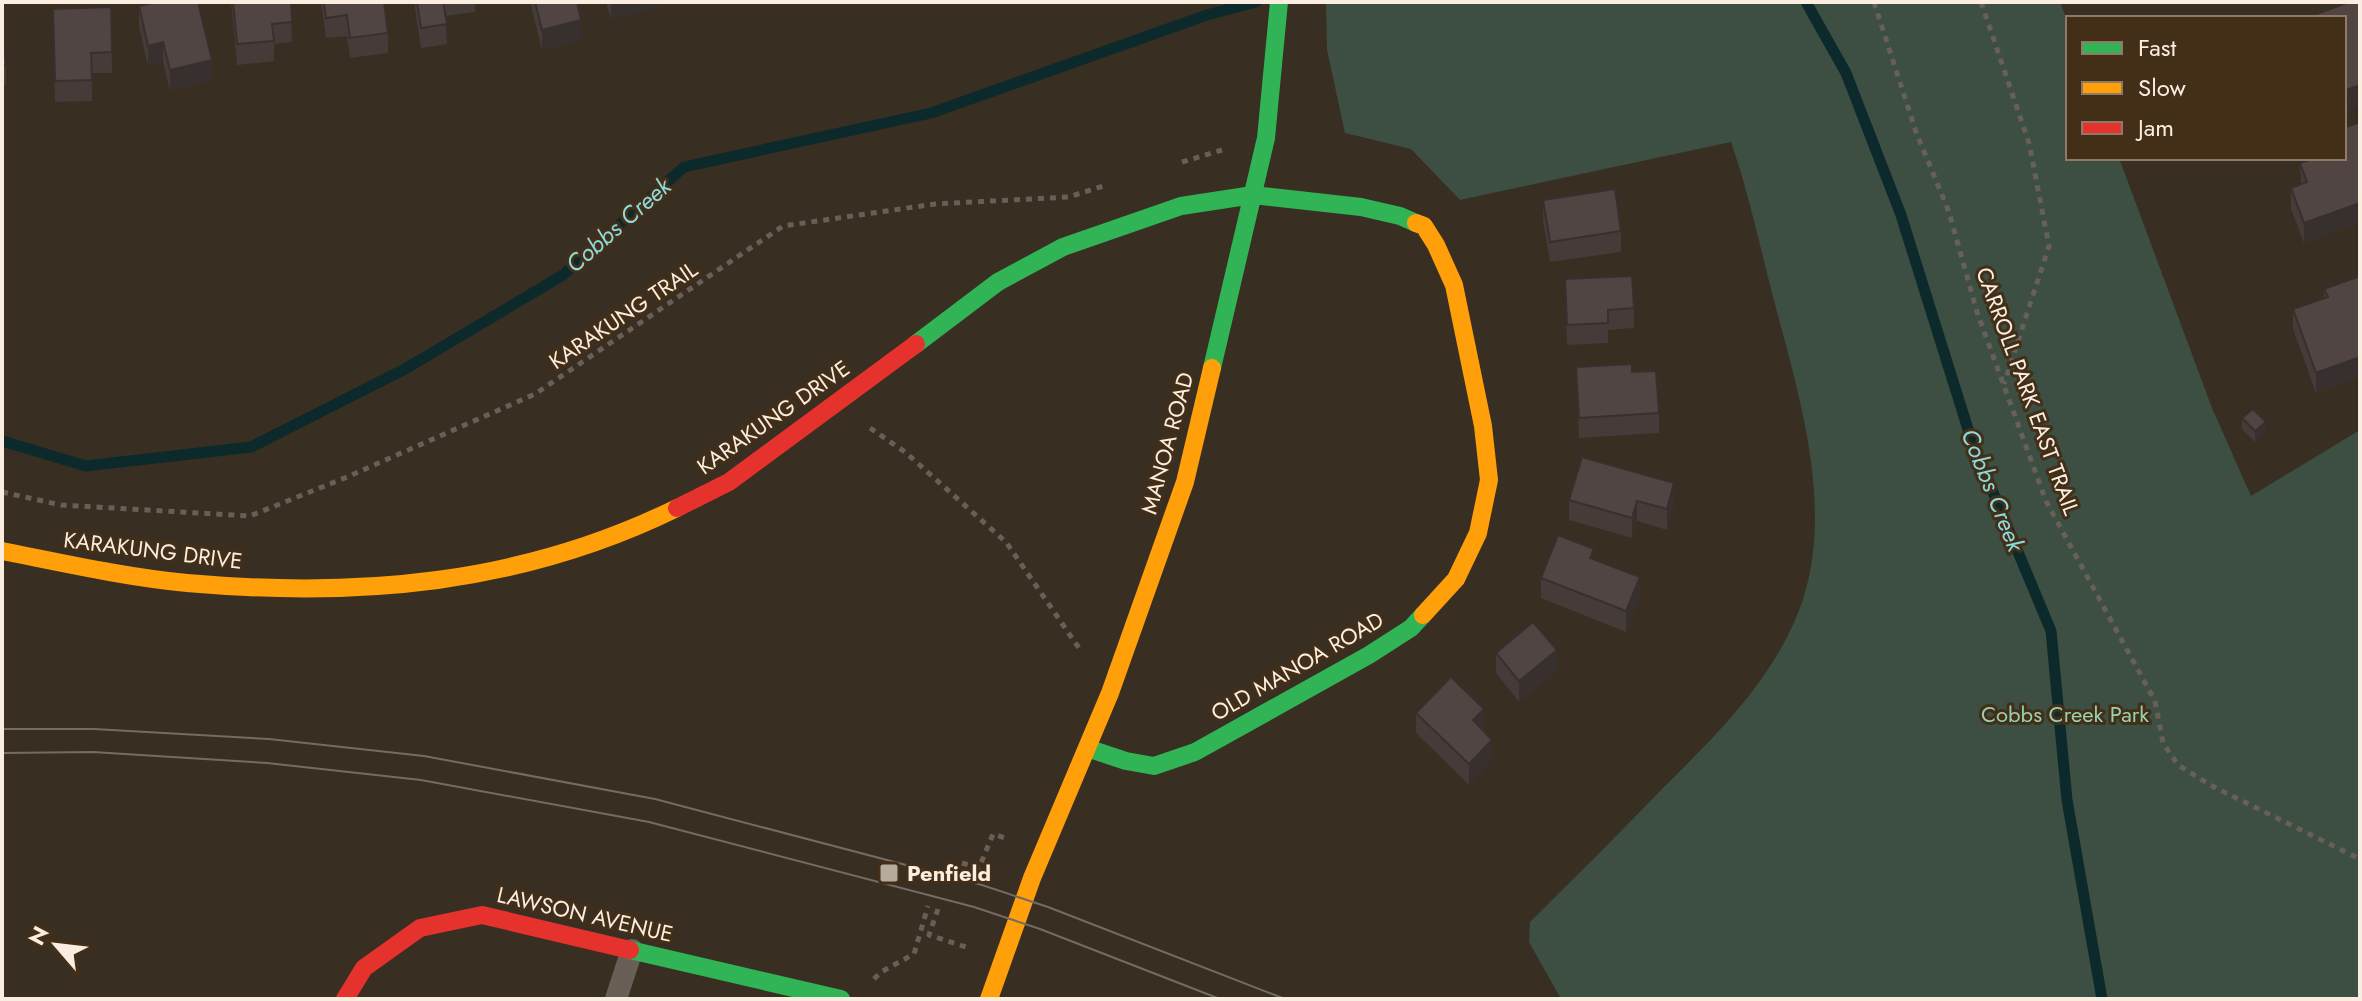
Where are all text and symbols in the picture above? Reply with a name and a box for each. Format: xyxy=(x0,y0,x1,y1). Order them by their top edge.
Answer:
legend xyxy=(2066,16,2346,160)
text: Fast xyxy=(2138,30,2176,65)
text: Slow xyxy=(2138,70,2186,105)
text: Jam xyxy=(2135,110,2174,145)
water label: Cobbs Creek xyxy=(558,168,680,281)
street label: KARAKUNG TRAIL xyxy=(542,253,704,377)
street label: CARROLL PARK EAST TRAIL xyxy=(1968,262,2088,520)
street label: KARAKUNG DRIVE xyxy=(690,352,856,482)
street label: MANOA ROAD xyxy=(1133,368,1201,518)
water label: Cobbs Creek xyxy=(1952,423,2034,558)
street label: KARAKUNG DRIVE xyxy=(62,523,244,577)
street label: OLD MANOA ROAD xyxy=(1205,603,1389,729)
park label: Cobbs Creek Park xyxy=(1981,698,2149,730)
place label: Penfield xyxy=(907,857,991,889)
marker: Penfield xyxy=(878,862,900,884)
street label: LAWSON AVENUE xyxy=(494,878,676,950)
north arrow xyxy=(16,905,96,985)
text: N xyxy=(20,920,57,951)

